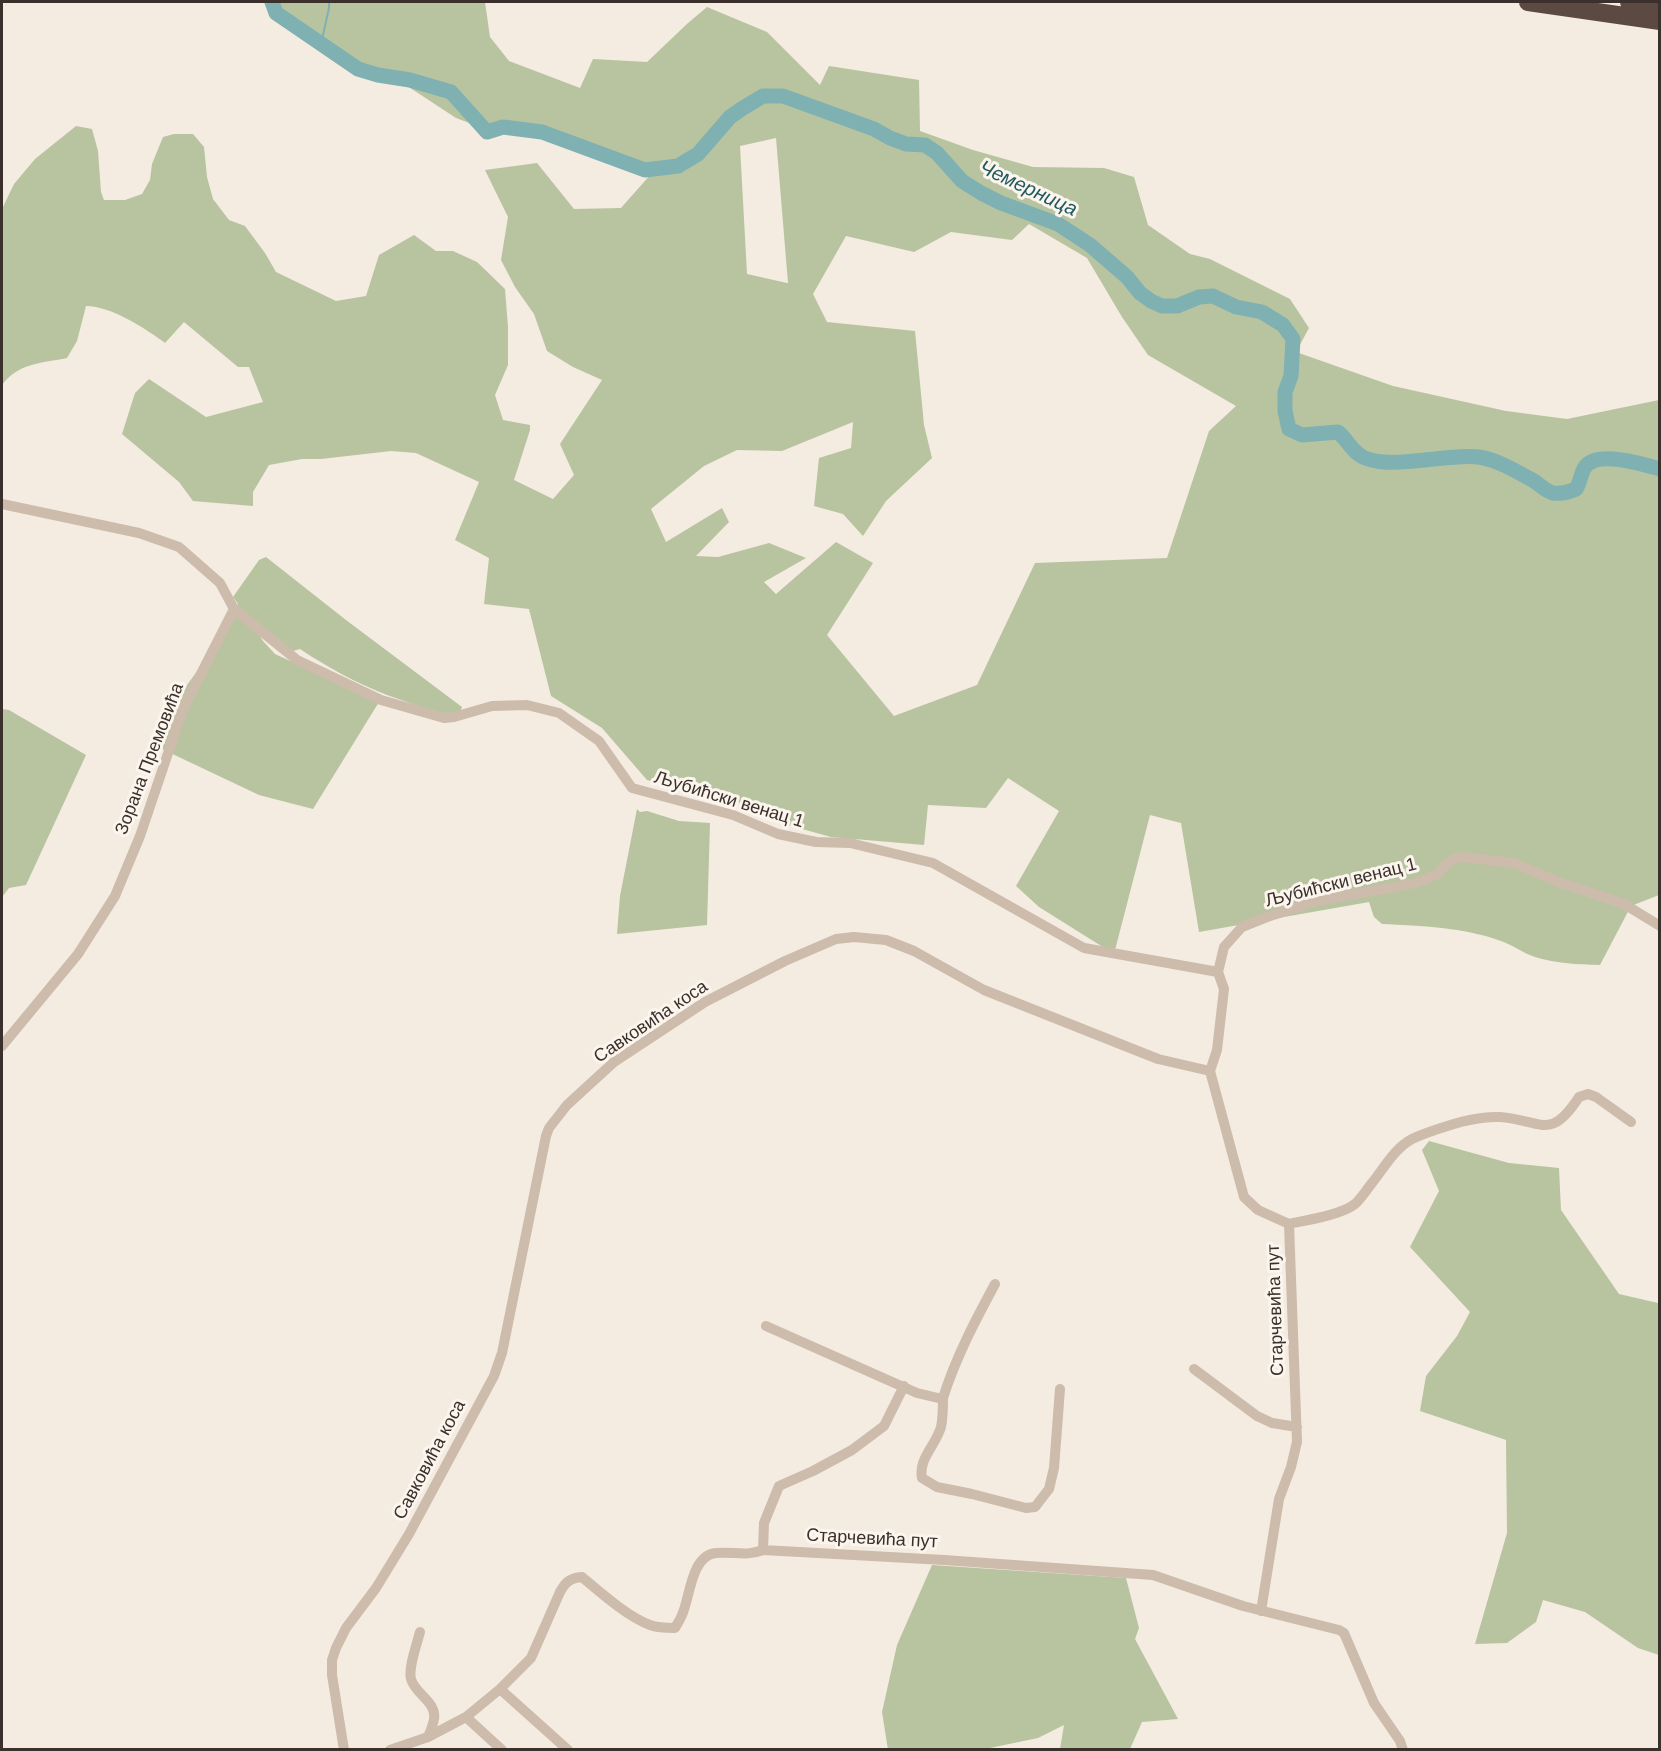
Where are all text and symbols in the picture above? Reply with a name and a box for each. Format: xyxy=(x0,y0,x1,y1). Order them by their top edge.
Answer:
water label: Чемерница xyxy=(975,156,1081,222)
street label: Зорана Премовића xyxy=(111,680,189,838)
street label: Љубићски венац 1 xyxy=(652,767,806,833)
street label: Љубићски венац 1 xyxy=(1263,854,1419,912)
street label: Савковића коса xyxy=(590,976,712,1068)
street label: Старчевића пут xyxy=(1263,1244,1289,1376)
street label: Савковића коса xyxy=(389,1396,471,1524)
street label: Старчевића пут xyxy=(806,1525,938,1553)

